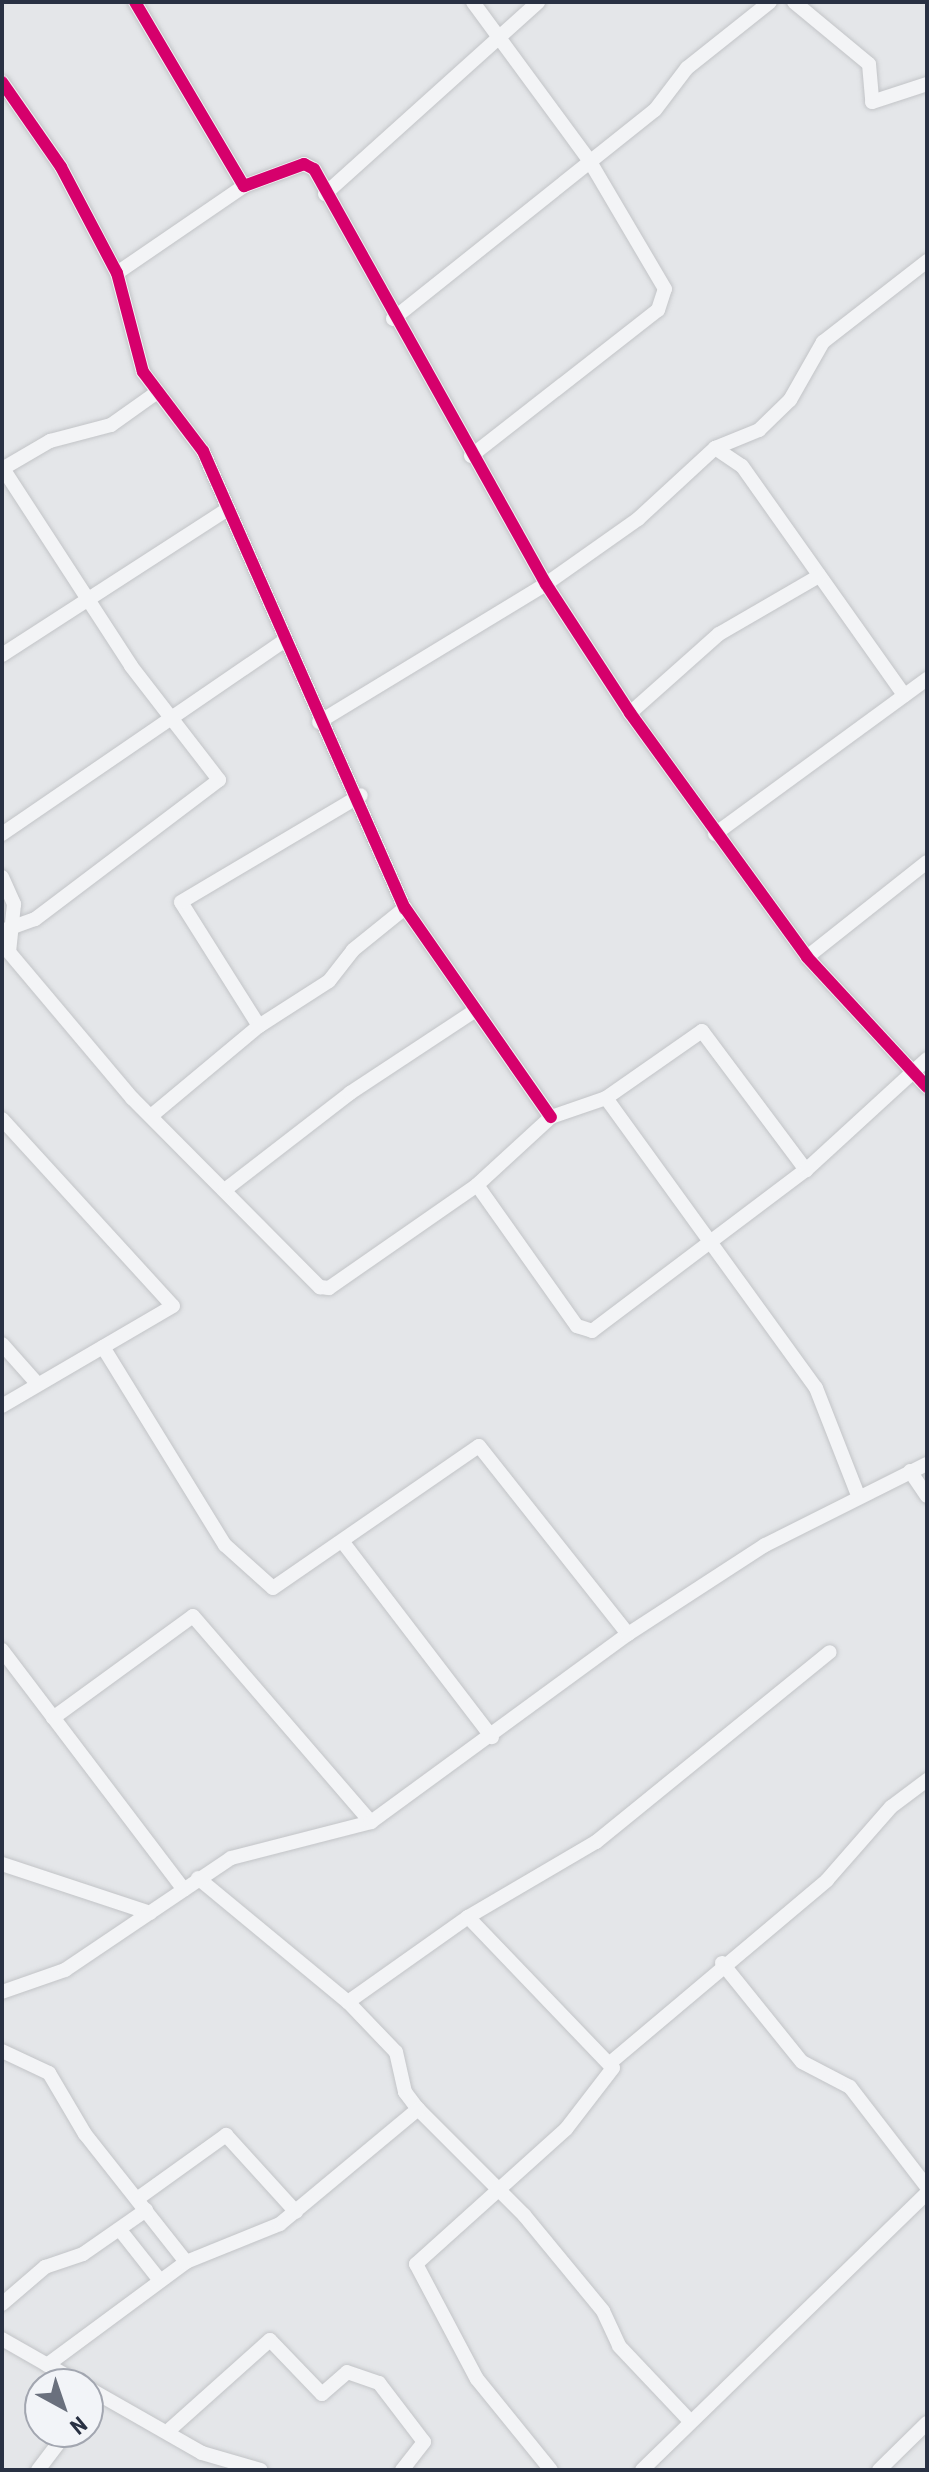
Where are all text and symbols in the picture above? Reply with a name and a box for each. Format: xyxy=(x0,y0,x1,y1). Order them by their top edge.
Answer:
north arrow xyxy=(24,2368,104,2448)
text: N xyxy=(65,2411,92,2439)

